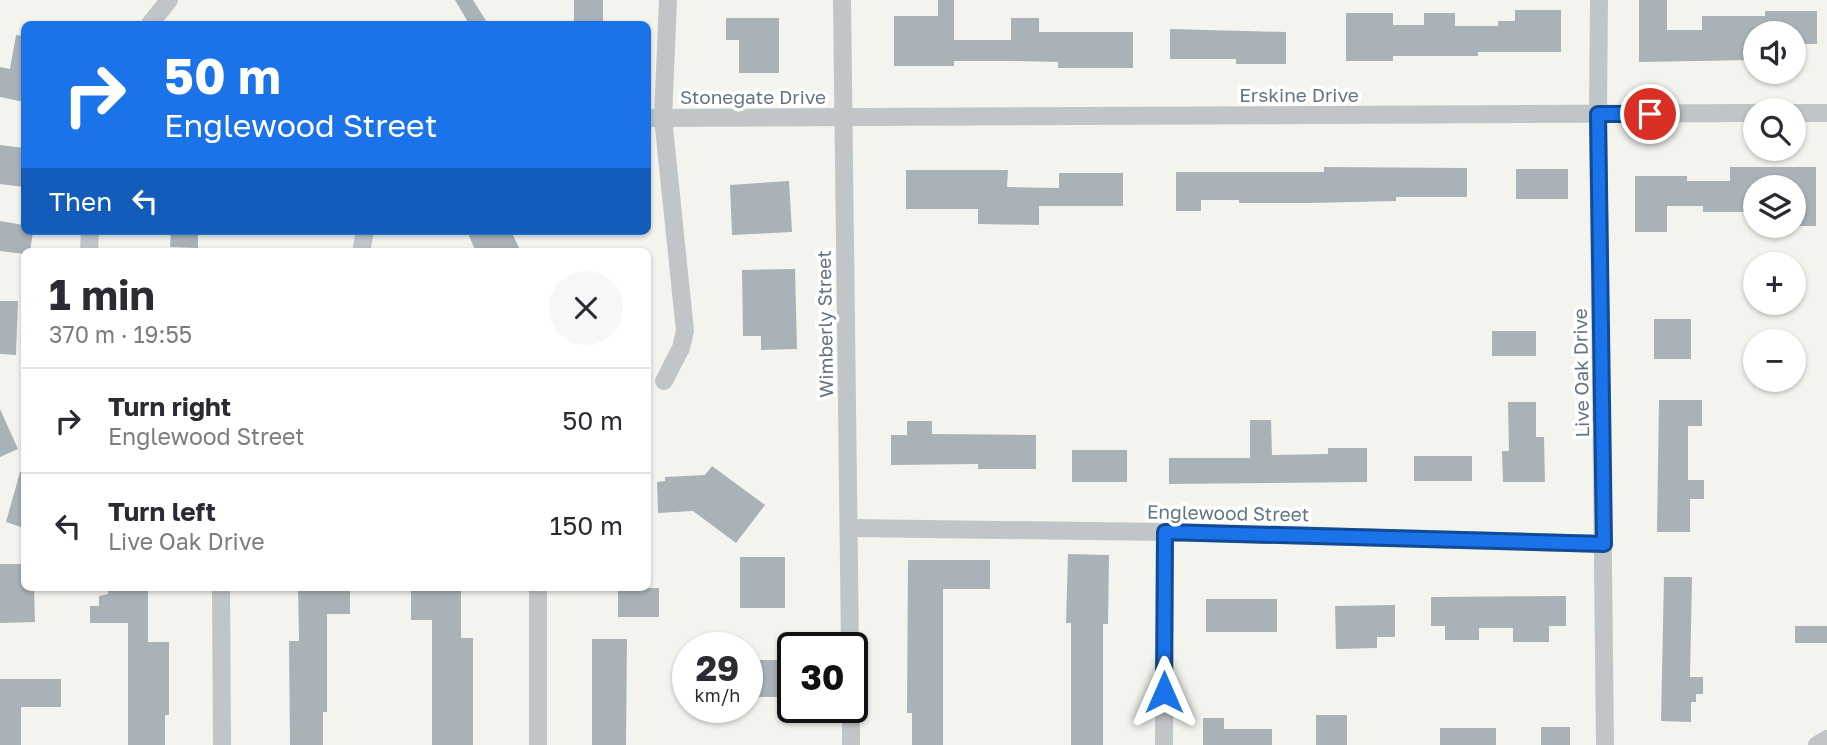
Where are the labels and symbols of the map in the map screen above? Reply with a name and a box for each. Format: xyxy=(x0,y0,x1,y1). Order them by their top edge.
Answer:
street label: Erskine Drive xyxy=(1239,83,1359,106)
pin xyxy=(1620,84,1680,144)
street label: Stonegate Drive xyxy=(680,85,826,108)
street label: Wimberly Street xyxy=(812,250,837,398)
street label: Live Oak Drive xyxy=(1568,308,1593,438)
street label: Englewood Street xyxy=(1147,500,1309,525)
speed limit sign: 30 xyxy=(777,632,868,723)
position arrow xyxy=(1127,655,1201,729)

